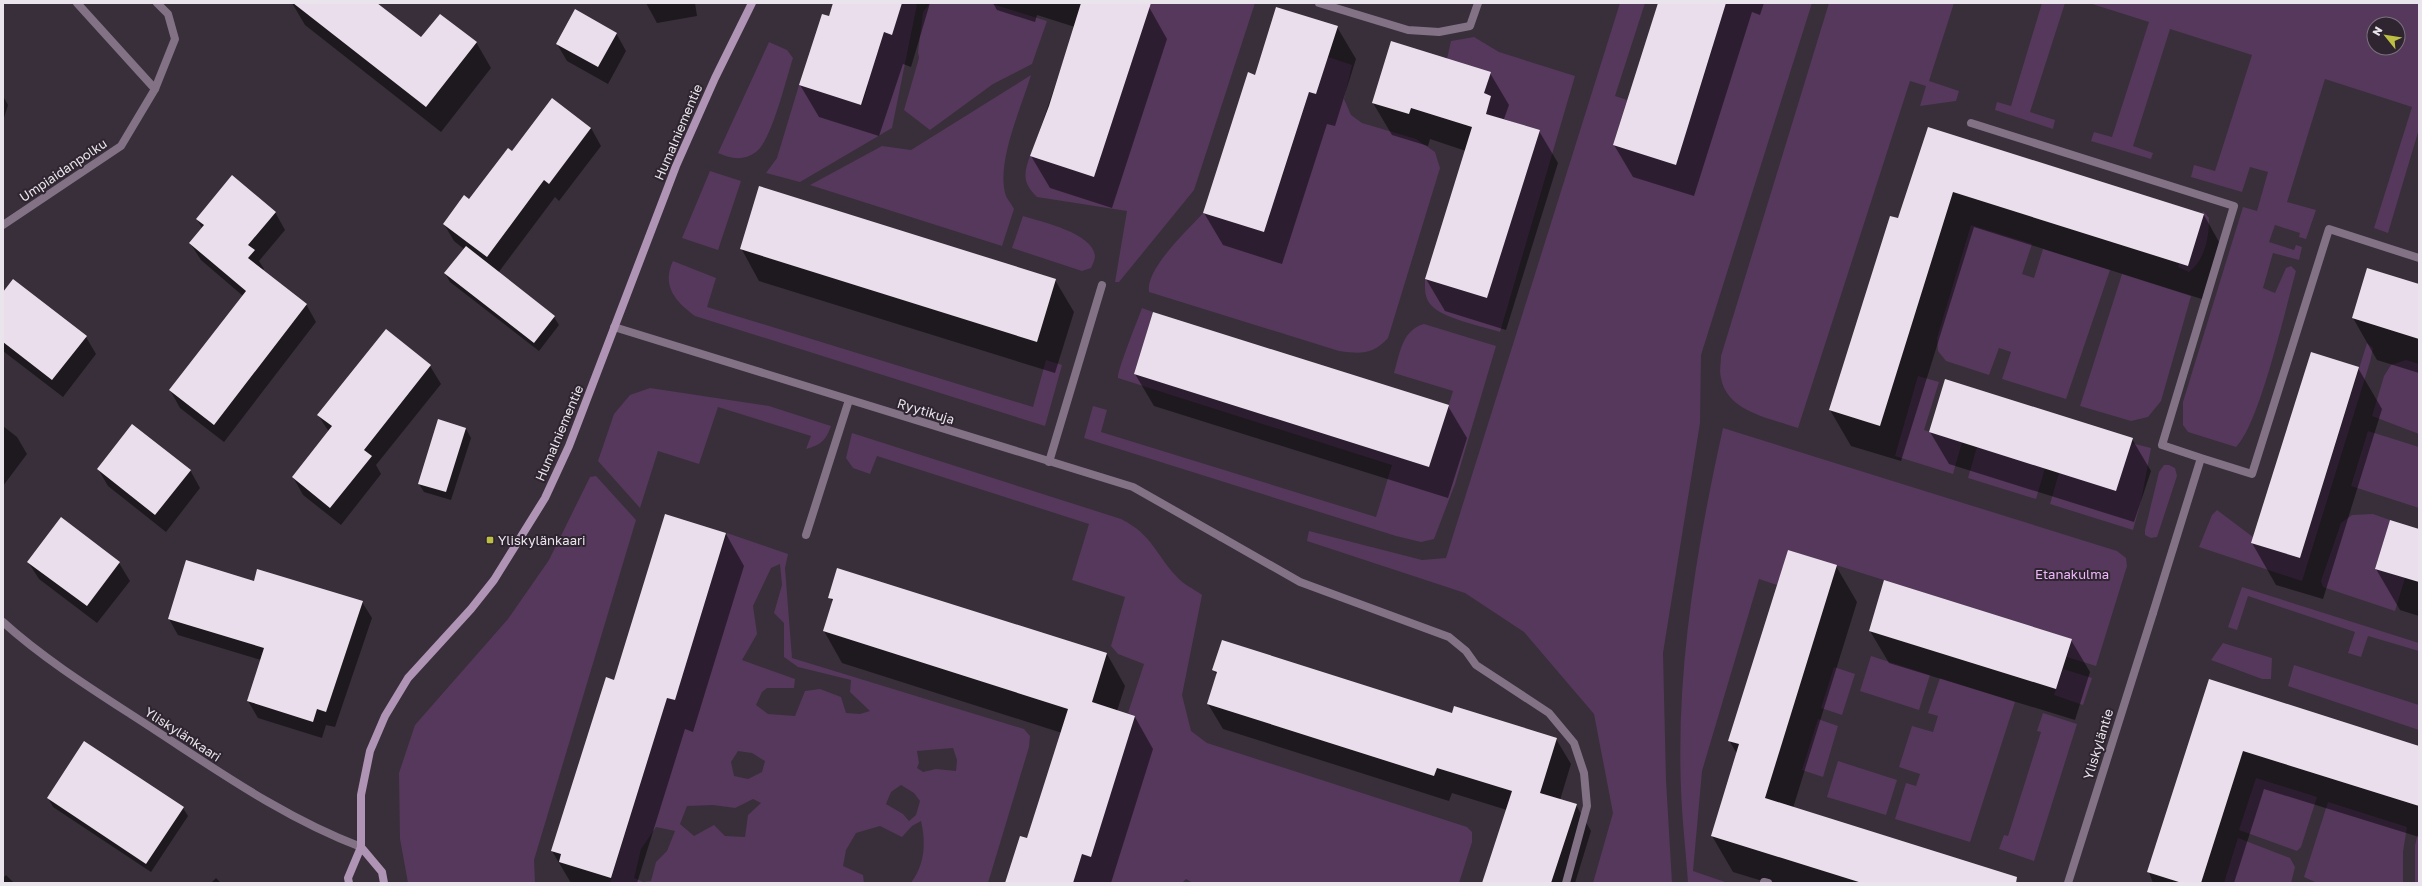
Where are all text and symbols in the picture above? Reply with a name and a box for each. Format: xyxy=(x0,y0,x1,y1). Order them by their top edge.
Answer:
north arrow xyxy=(2366,16,2406,56)
text: N xyxy=(2369,24,2385,38)
street label: Humalniementie xyxy=(651,82,705,182)
street label: Umpiaidanpolku xyxy=(16,135,110,205)
street label: Humalniementie xyxy=(532,383,586,483)
street label: Ryytikuja xyxy=(895,395,957,427)
place label: Yliskylänkaari xyxy=(498,532,586,548)
marker: Yliskylänkaari xyxy=(485,535,495,545)
park label: Etanakulma xyxy=(2035,566,2109,582)
street label: Yliskylänkaari xyxy=(142,703,224,765)
street label: Yliskyläntie xyxy=(2080,707,2116,781)

